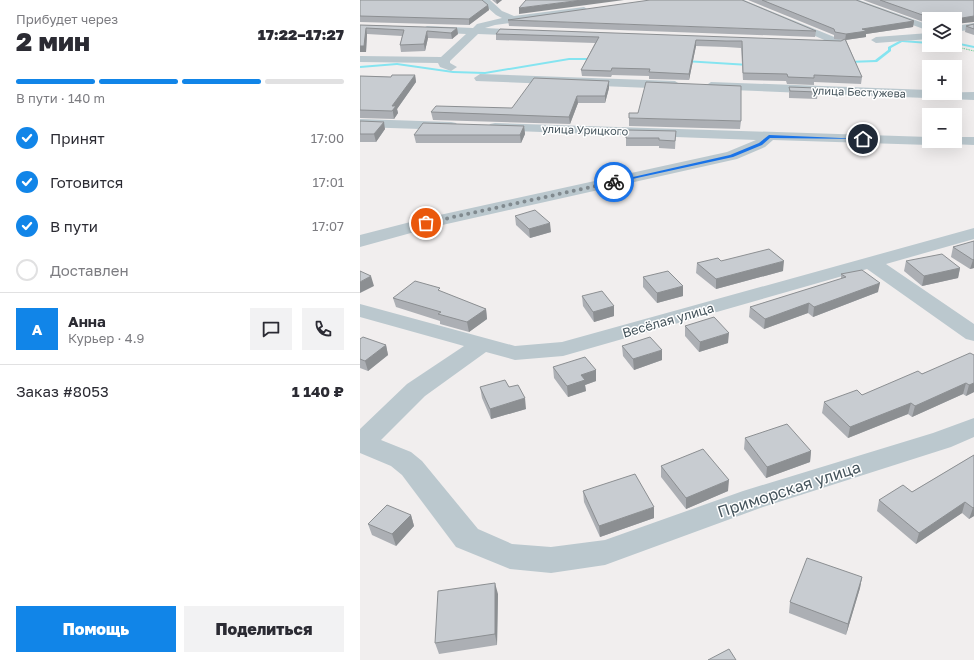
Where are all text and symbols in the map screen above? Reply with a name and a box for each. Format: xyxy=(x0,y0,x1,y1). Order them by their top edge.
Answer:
text: Прибудет через xyxy=(16,11,118,27)
map controls xyxy=(922,12,962,148)
button: layers xyxy=(922,12,962,52)
text: 17:22–17:27 xyxy=(258,25,344,43)
text: 2 мин xyxy=(16,26,90,57)
button: + xyxy=(922,60,962,100)
street label: улица Бестужева xyxy=(812,83,906,100)
text: В пути · 140 m xyxy=(16,90,105,106)
button: − xyxy=(922,108,962,148)
street label: улица Урицкого xyxy=(542,121,629,138)
pin xyxy=(846,122,880,156)
icon: check xyxy=(16,127,38,149)
icon: home xyxy=(852,128,874,150)
text: Принят xyxy=(50,129,105,147)
text: 17:00 xyxy=(311,130,344,146)
courier xyxy=(594,162,634,202)
icon: check xyxy=(16,171,38,193)
icon: bike xyxy=(603,171,625,193)
text: Готовится xyxy=(50,173,123,191)
text: 17:01 xyxy=(313,174,344,190)
pin xyxy=(409,206,443,240)
icon: bag xyxy=(415,212,437,234)
icon: check xyxy=(16,215,38,237)
text: В пути xyxy=(50,217,98,235)
text: 17:07 xyxy=(312,218,344,234)
text: Доставлен xyxy=(50,261,129,279)
street label: Весёлая улица xyxy=(620,299,716,341)
button: chat xyxy=(250,308,292,350)
button: phone xyxy=(302,308,344,350)
text: Анна xyxy=(68,312,106,330)
text: А xyxy=(32,320,42,338)
text: Курьер · 4.9 xyxy=(68,330,144,346)
text: Заказ #8053 xyxy=(16,382,109,400)
text: 1 140 ₽ xyxy=(292,382,344,400)
street label: Приморская улица xyxy=(715,456,863,522)
button: Помощь xyxy=(16,606,176,652)
button: Поделиться xyxy=(184,606,344,652)

